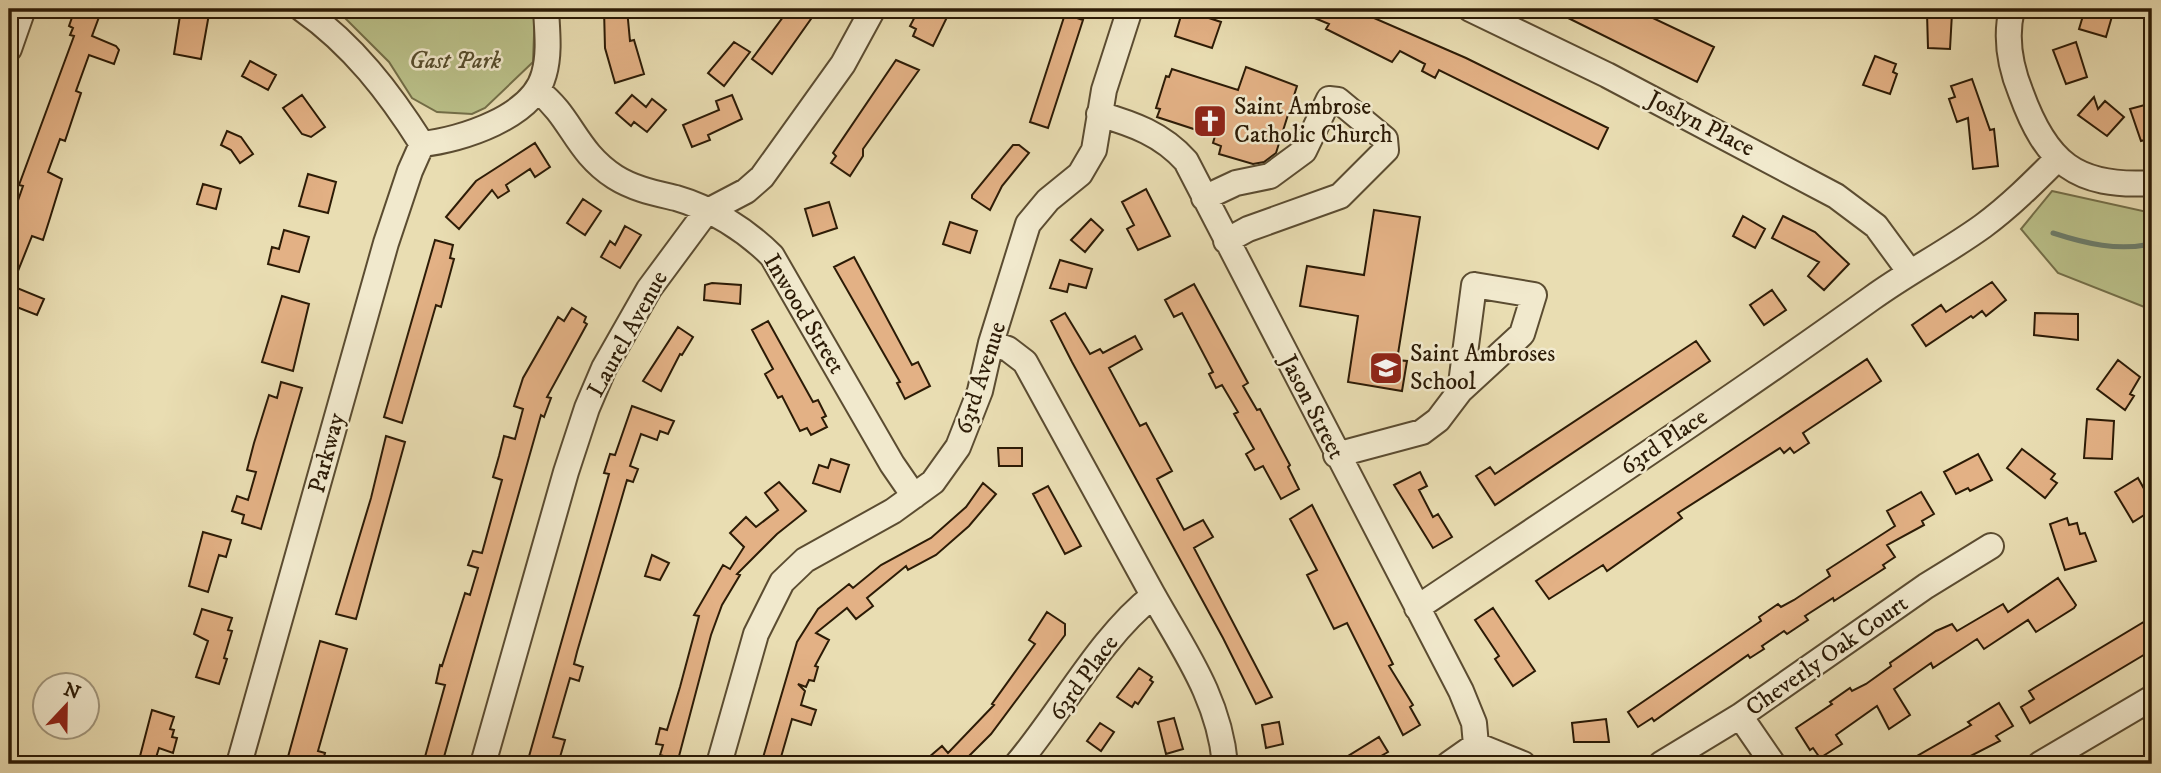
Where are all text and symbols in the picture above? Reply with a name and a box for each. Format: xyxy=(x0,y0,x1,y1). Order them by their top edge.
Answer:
park label: Gast Park xyxy=(409,46,501,76)
street label: Joslyn Place xyxy=(1641,83,1760,164)
place label: Saint Ambrose Catholic Church xyxy=(1234,92,1393,150)
church icon: Saint Ambrose Catholic Church xyxy=(1191,102,1229,140)
street label: Inwood Street xyxy=(756,248,852,380)
street label: Laurel Avenue xyxy=(581,266,675,402)
street label: 63rd Avenue xyxy=(949,318,1013,438)
place label: Saint Ambroses School xyxy=(1410,339,1555,397)
street label: Jason Street xyxy=(1272,348,1351,465)
school or university icon: Saint Ambroses School xyxy=(1367,349,1405,387)
street label: 63rd Place xyxy=(1615,402,1713,482)
street label: Parkway xyxy=(302,409,352,496)
street label: Cheverly Oak Court xyxy=(1740,589,1914,723)
street label: 63rd Place xyxy=(1043,629,1125,727)
north arrow xyxy=(32,672,102,742)
text: N xyxy=(60,678,84,705)

